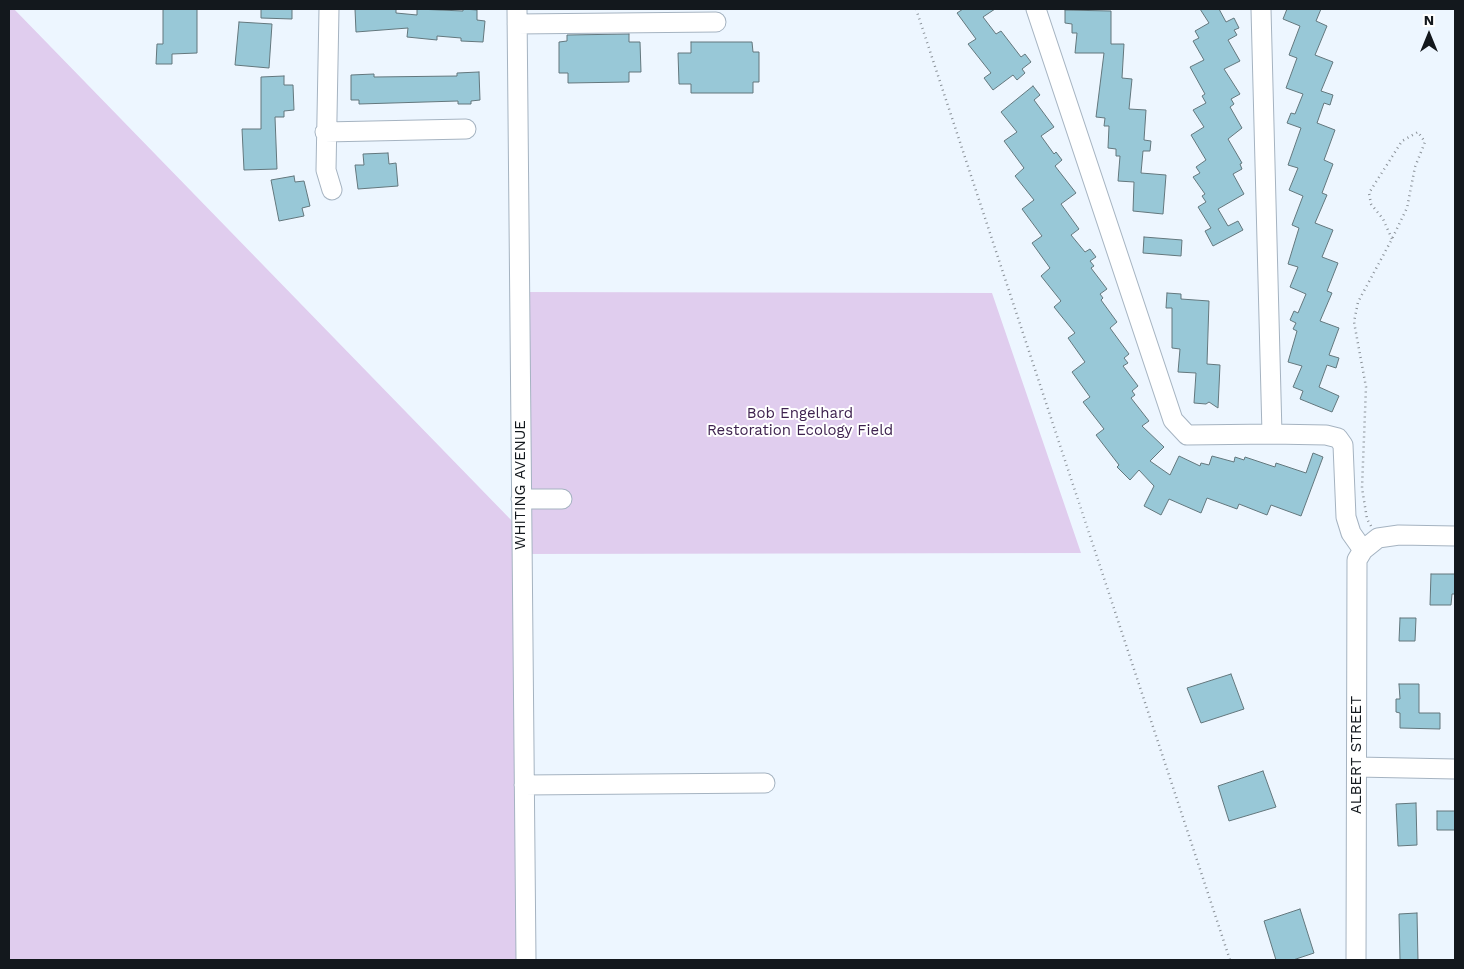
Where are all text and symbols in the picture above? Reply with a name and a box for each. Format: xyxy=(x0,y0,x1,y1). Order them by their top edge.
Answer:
north arrow xyxy=(1404,10,1454,60)
text: N xyxy=(1424,12,1434,28)
park label: Bob Engelhard Restoration Ecology Field xyxy=(707,405,893,440)
street label: WHITING AVENUE xyxy=(512,420,530,550)
street label: ALBERT STREET xyxy=(1348,696,1366,814)

